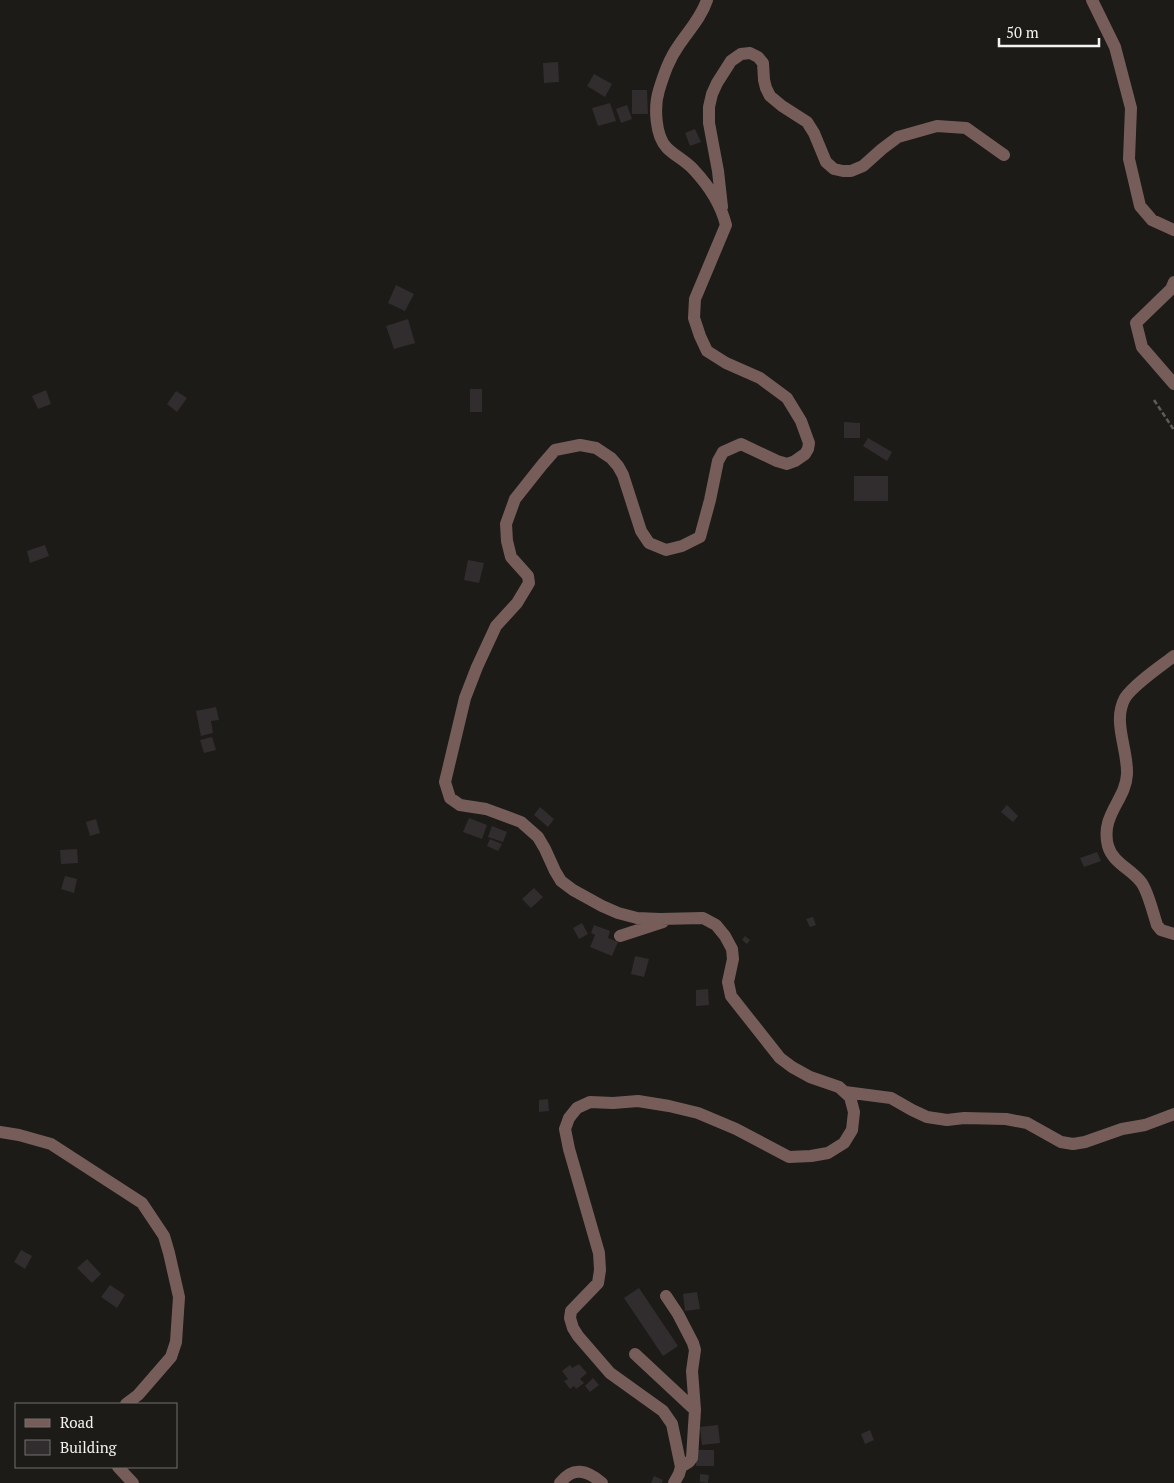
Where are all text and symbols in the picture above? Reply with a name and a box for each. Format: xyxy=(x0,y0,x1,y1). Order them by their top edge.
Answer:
scale bar xyxy=(999,15,1099,47)
text: 50 m xyxy=(1006,22,1039,42)
legend xyxy=(15,1403,178,1468)
text: Road xyxy=(60,1412,93,1432)
text: Building xyxy=(60,1437,118,1457)

